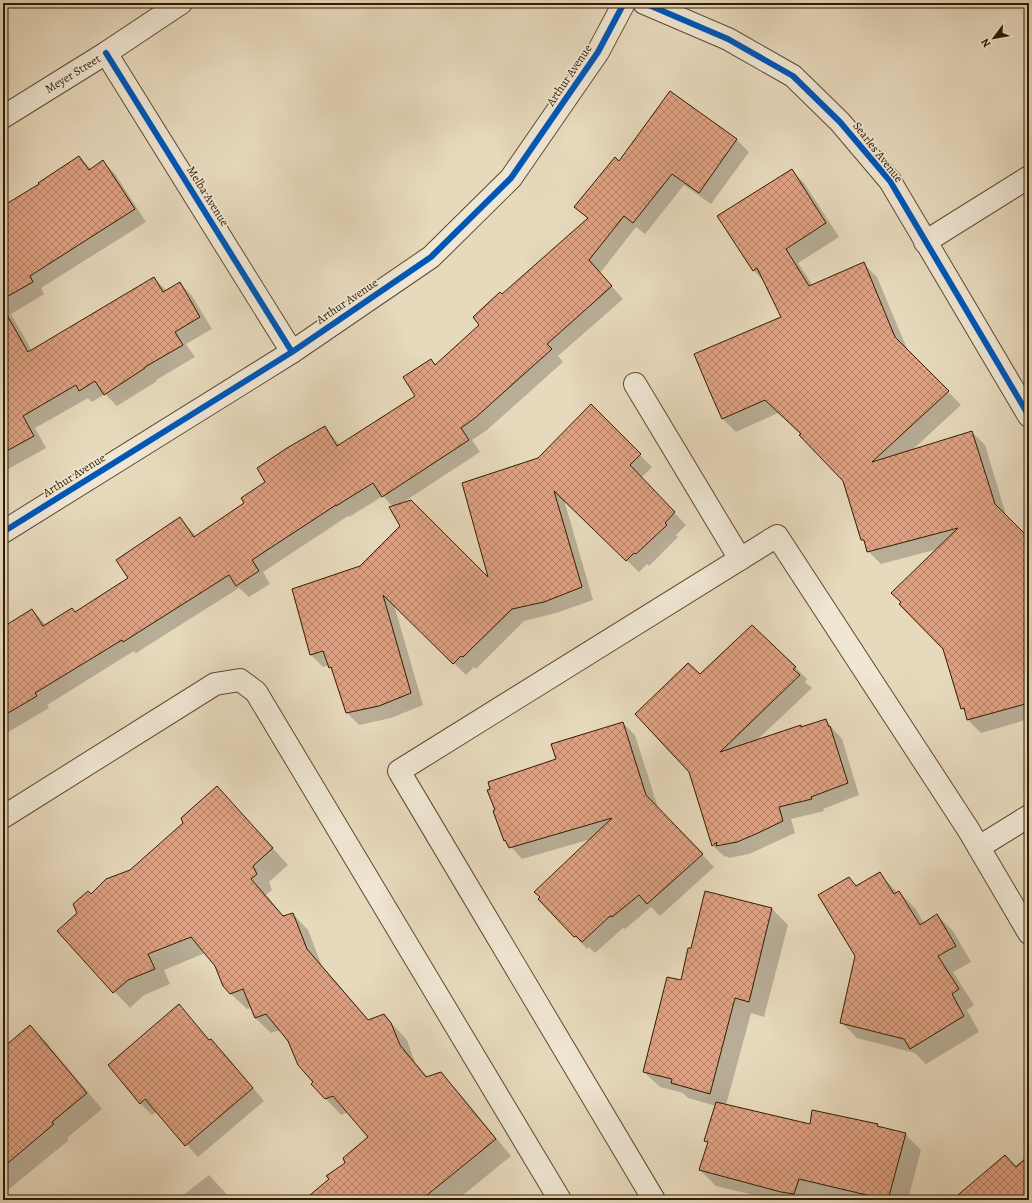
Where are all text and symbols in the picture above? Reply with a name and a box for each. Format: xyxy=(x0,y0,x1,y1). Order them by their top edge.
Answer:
north arrow xyxy=(974,18,1014,58)
text: N xyxy=(977,36,994,50)
street label: Arthur Avenue xyxy=(542,41,595,110)
street label: Meyer Street xyxy=(42,50,103,97)
street label: Searles Avenue xyxy=(849,118,907,186)
street label: Melba Avenue xyxy=(183,163,233,229)
street label: Arthur Avenue xyxy=(312,275,381,328)
street label: Arthur Avenue xyxy=(39,449,108,501)

